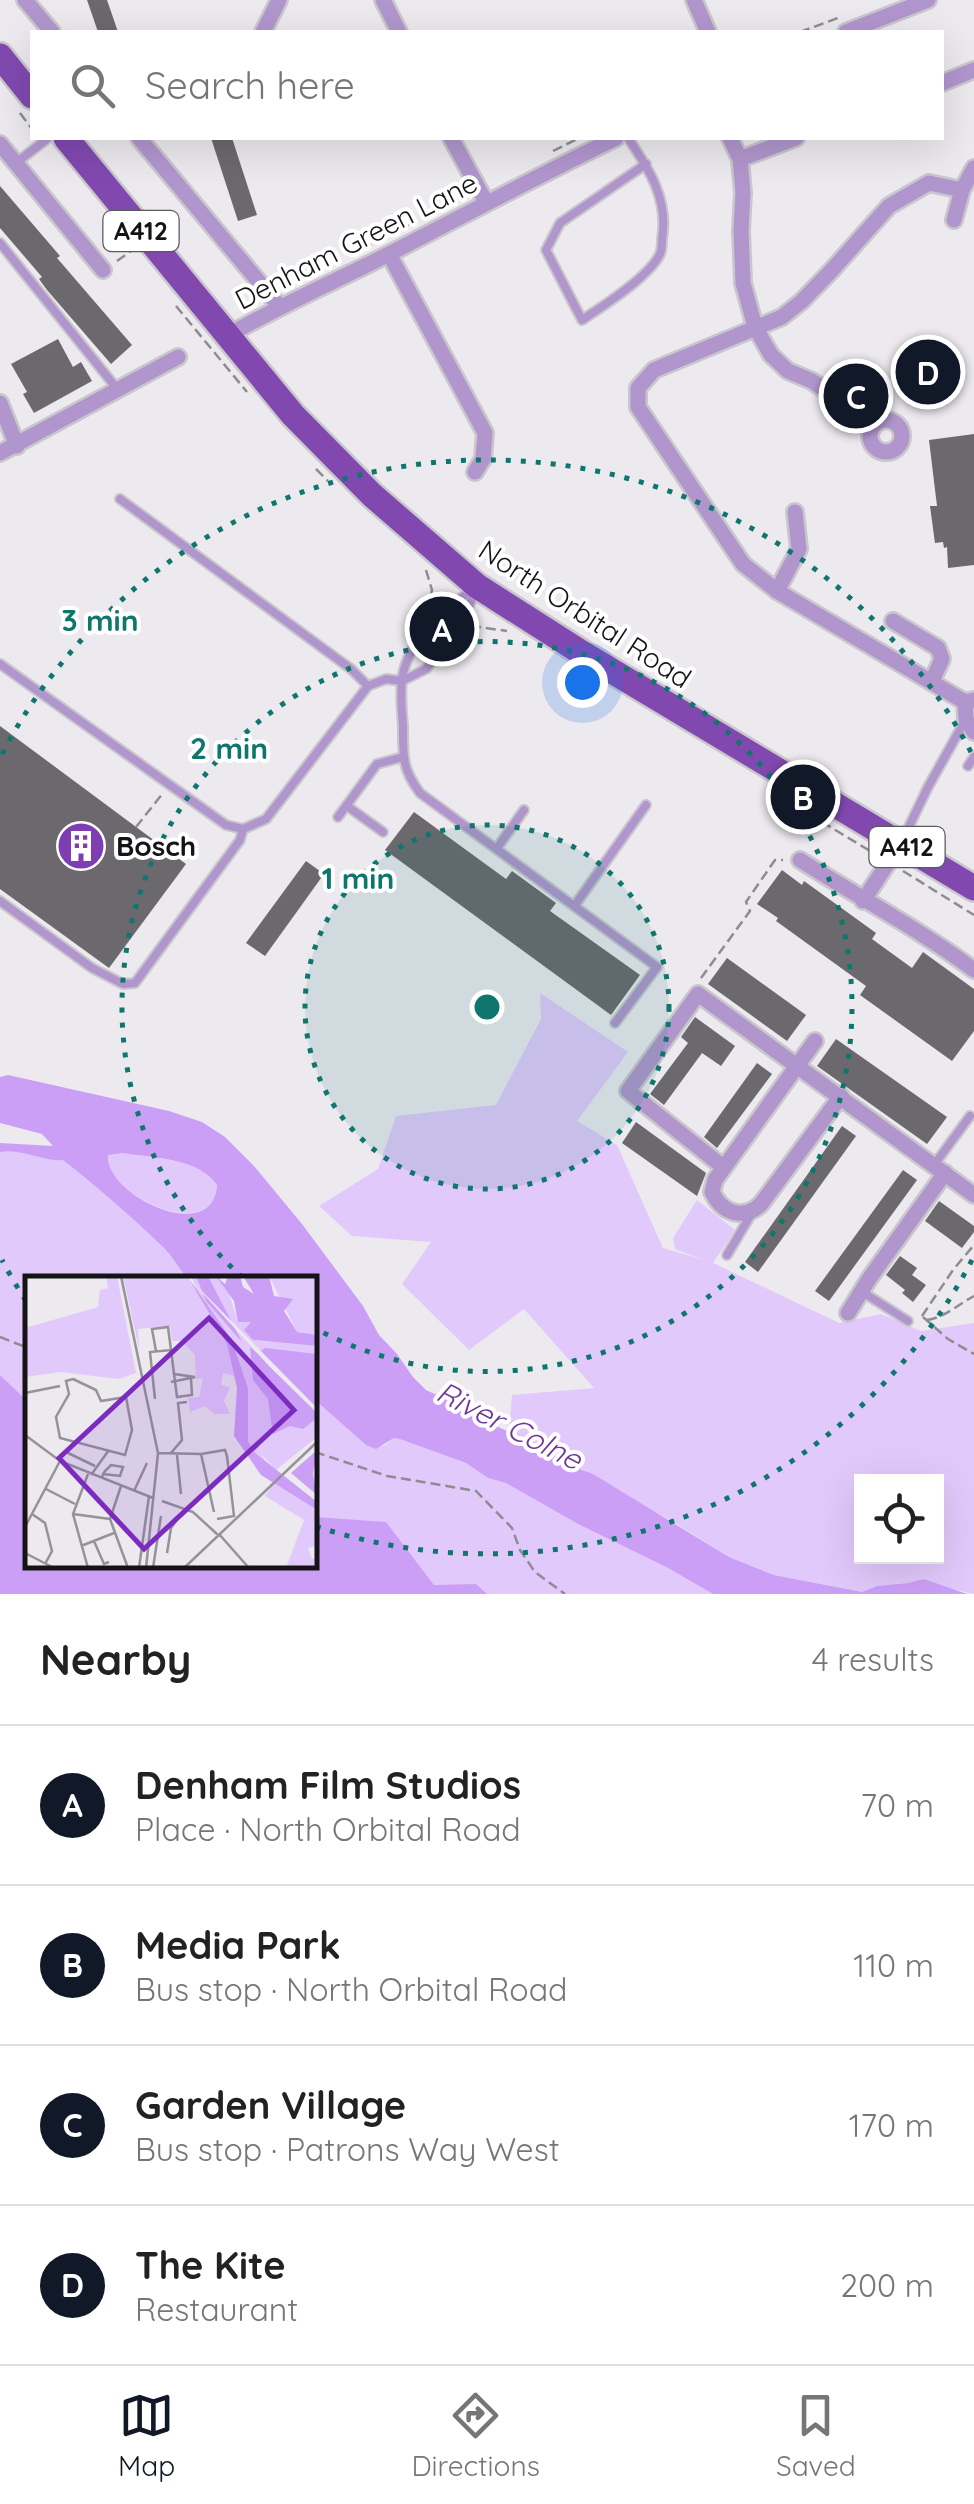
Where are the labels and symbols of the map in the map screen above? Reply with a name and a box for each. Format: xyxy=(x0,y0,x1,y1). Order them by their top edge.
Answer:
street label: Denham Green Lane xyxy=(229,164,483,317)
road number: A412 xyxy=(104,211,178,251)
pin: D xyxy=(896,334,960,410)
pin: C xyxy=(824,358,888,434)
street label: North Orbital Road xyxy=(472,532,698,695)
pin: A xyxy=(410,592,474,666)
text: 3 min xyxy=(61,601,139,639)
your location xyxy=(557,657,608,708)
text: 2 min xyxy=(190,729,268,767)
pin: B xyxy=(770,760,836,834)
building icon: Bosch xyxy=(55,820,107,872)
road number: A412 xyxy=(870,827,944,867)
place label: Bosch xyxy=(116,828,196,863)
text: 1 min xyxy=(322,859,394,897)
centre of rings xyxy=(469,989,505,1025)
inset map xyxy=(25,1276,318,1569)
water label: River Colne xyxy=(431,1372,589,1478)

